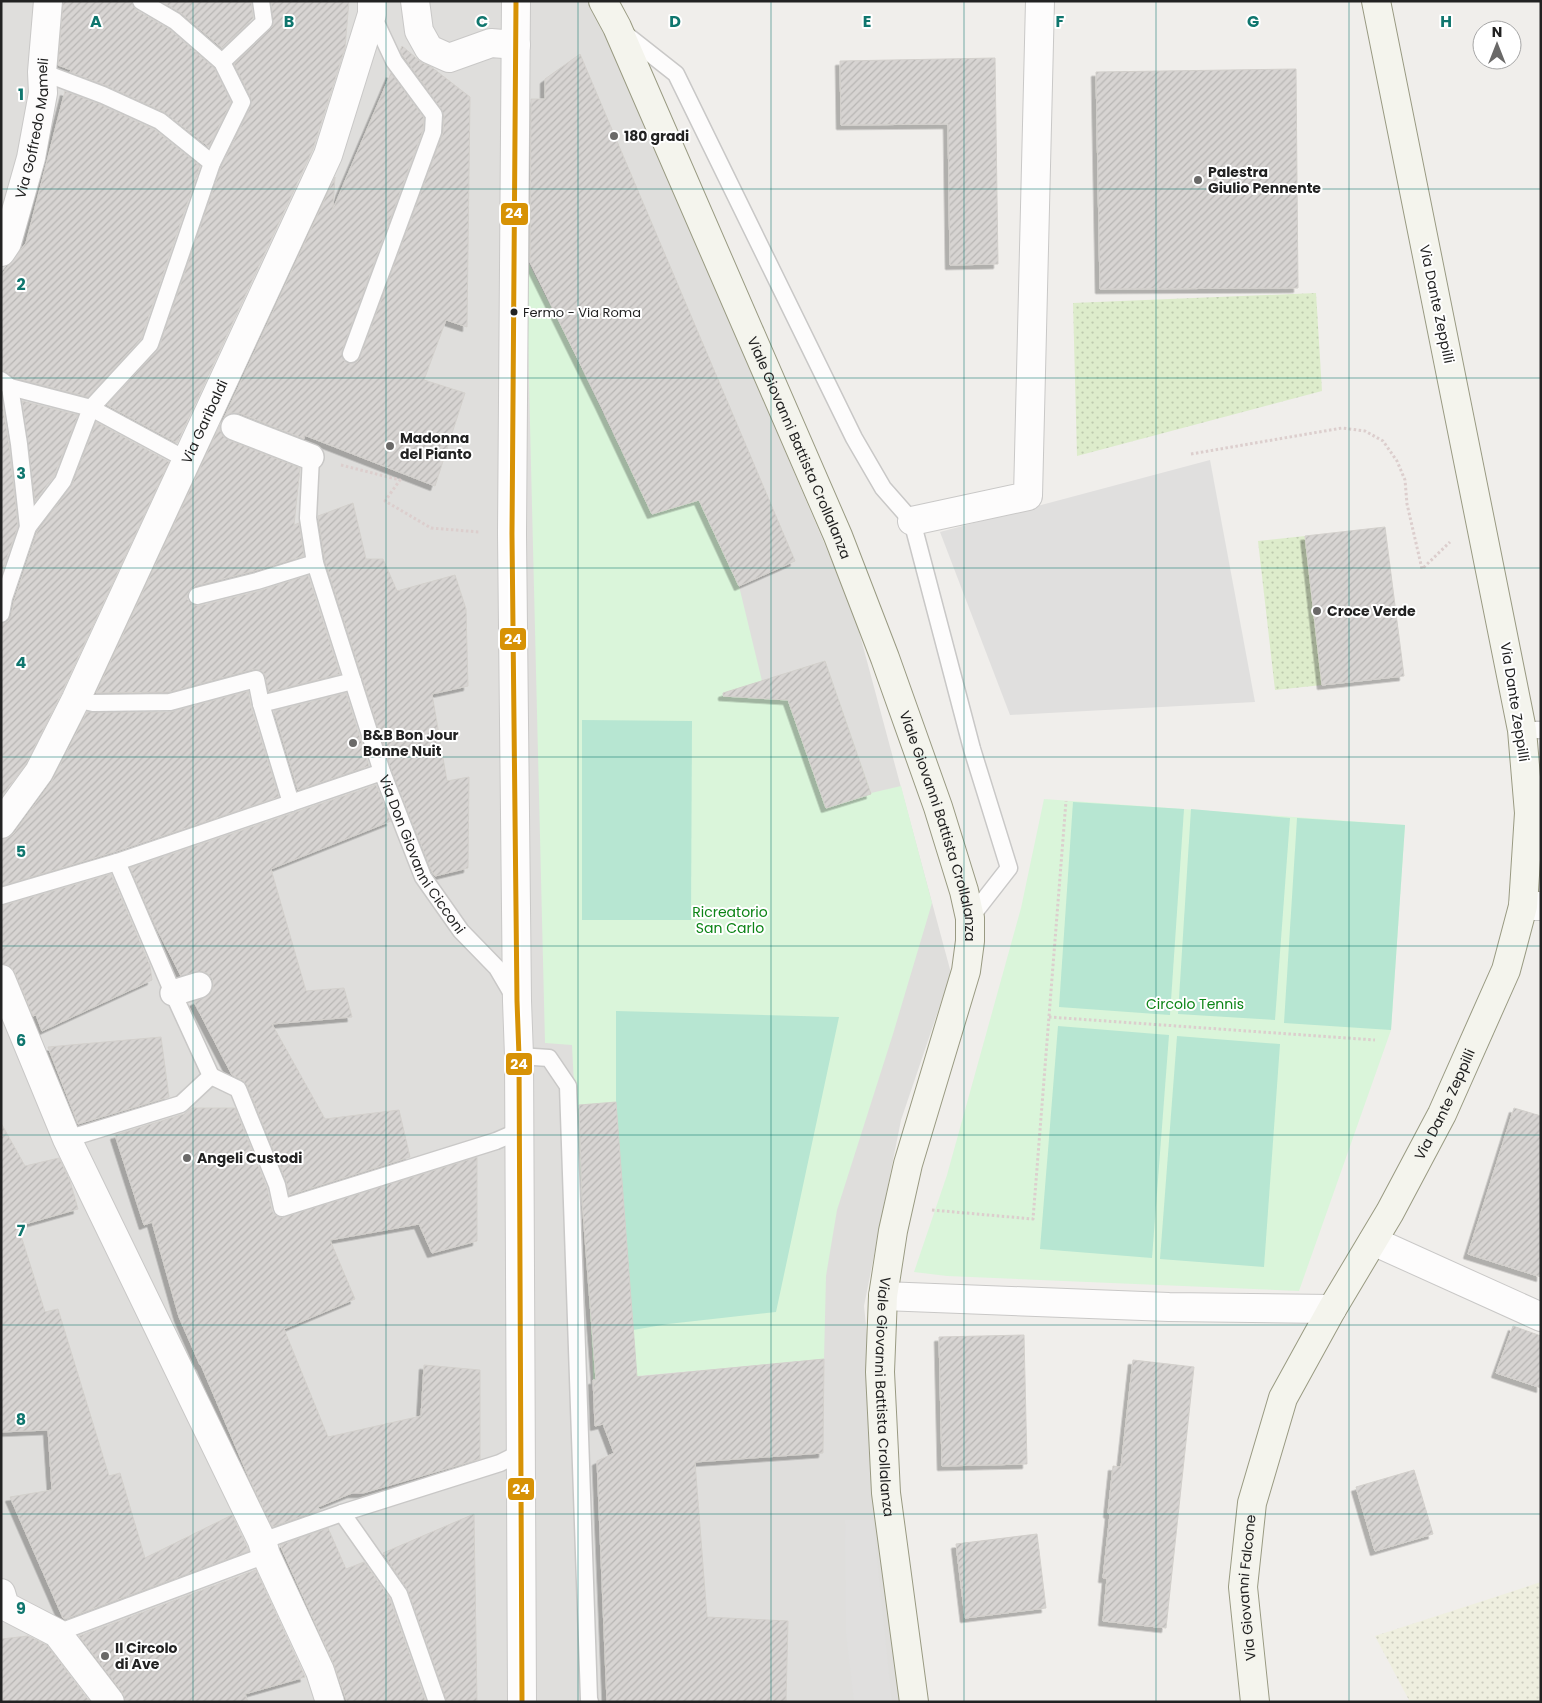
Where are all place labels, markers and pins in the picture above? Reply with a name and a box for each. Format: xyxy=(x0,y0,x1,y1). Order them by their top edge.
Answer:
place label: 180 gradi xyxy=(624,126,689,146)
marker: 180 gradi xyxy=(608,130,620,142)
place label: Palestra Giulio Pennente xyxy=(1208,162,1321,198)
marker: Palestra Giulio Pennente xyxy=(1192,174,1204,186)
place label: Fermo - Via Roma xyxy=(523,303,641,322)
marker: Fermo - Via Roma xyxy=(509,307,519,317)
place label: Madonna del Pianto xyxy=(400,428,472,464)
marker: Madonna del Pianto xyxy=(384,440,396,452)
place label: Croce Verde xyxy=(1327,601,1416,621)
marker: Croce Verde xyxy=(1311,605,1323,617)
place label: B&B Bon Jour Bonne Nuit xyxy=(363,725,459,761)
marker: B&B Bon Jour Bonne Nuit xyxy=(347,737,359,749)
place label: Angeli Custodi xyxy=(197,1148,302,1168)
marker: Angeli Custodi xyxy=(181,1152,193,1164)
place label: Il Circolo di Ave xyxy=(115,1638,178,1674)
marker: Il Circolo di Ave xyxy=(99,1650,111,1662)

